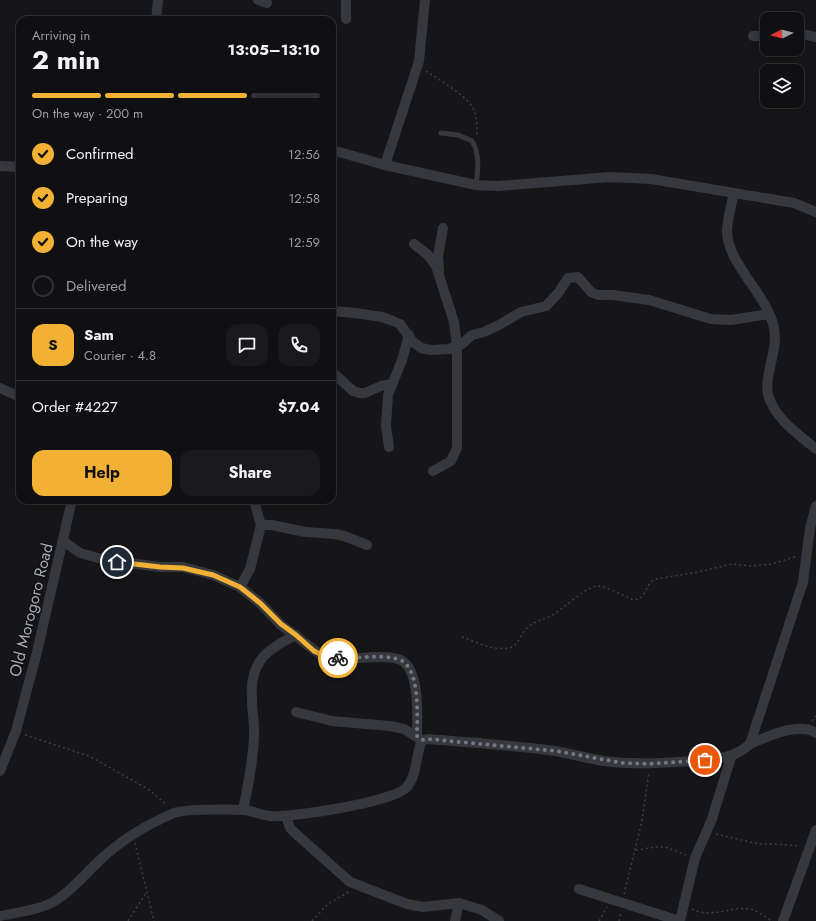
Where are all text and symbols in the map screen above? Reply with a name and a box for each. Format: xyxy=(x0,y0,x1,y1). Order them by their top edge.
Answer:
north arrow xyxy=(760,12,804,56)
map controls xyxy=(760,12,804,108)
text: Arriving in xyxy=(32,26,90,45)
text: 13:05–13:10 xyxy=(228,39,320,61)
text: 2 min xyxy=(32,41,100,79)
button: layers xyxy=(760,64,804,108)
text: On the way · 200 m xyxy=(32,104,143,123)
icon: check xyxy=(32,143,54,165)
text: Confirmed xyxy=(66,143,134,165)
text: 12:56 xyxy=(288,145,320,164)
icon: check xyxy=(32,187,54,209)
text: Preparing xyxy=(66,187,128,209)
text: 12:58 xyxy=(288,189,320,208)
icon: check xyxy=(32,231,54,253)
text: On the way xyxy=(66,231,138,253)
text: 12:59 xyxy=(288,233,320,252)
text: Delivered xyxy=(66,275,127,297)
text: Sam xyxy=(84,324,114,346)
button: chat xyxy=(226,324,268,366)
button: phone xyxy=(278,324,320,366)
text: S xyxy=(48,334,58,356)
text: Courier · 4.8 xyxy=(84,346,156,365)
text: Order #4227 xyxy=(32,396,118,418)
text: $7.04 xyxy=(278,396,320,418)
button: Help xyxy=(32,450,172,496)
button: Share xyxy=(180,450,320,496)
street label: Old Morogoro Road xyxy=(3,541,59,679)
pin xyxy=(100,545,134,579)
icon: home xyxy=(106,551,128,573)
courier xyxy=(318,638,358,678)
icon: bike xyxy=(327,647,349,669)
pin xyxy=(688,743,722,777)
icon: bag xyxy=(694,749,716,771)

